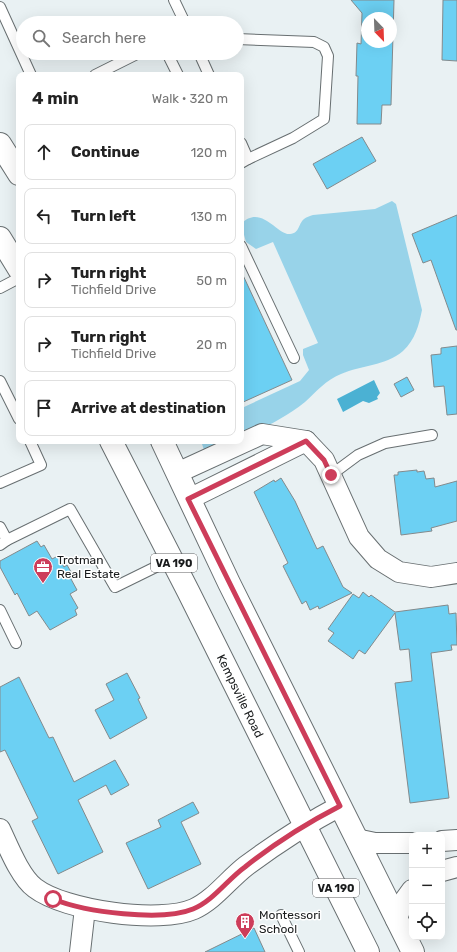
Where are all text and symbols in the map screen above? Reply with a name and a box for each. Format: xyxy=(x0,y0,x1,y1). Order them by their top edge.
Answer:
north arrow xyxy=(361,12,397,48)
search box xyxy=(16,16,244,60)
icon: search xyxy=(30,27,52,49)
text: Search here xyxy=(62,29,146,47)
text: 4 min xyxy=(32,88,79,108)
text: Walk · 320 m xyxy=(152,91,228,106)
icon: ahead xyxy=(33,141,55,163)
text: Continue xyxy=(71,143,140,161)
text: 120 m xyxy=(191,145,227,160)
icon: left xyxy=(33,205,55,227)
text: Turn left xyxy=(71,207,136,225)
text: 130 m xyxy=(191,209,227,224)
text: Turn right xyxy=(71,264,146,282)
icon: right xyxy=(33,269,55,291)
text: 50 m xyxy=(196,273,227,288)
text: Tichfield Drive xyxy=(71,282,156,297)
text: Turn right xyxy=(71,328,146,346)
icon: right xyxy=(33,333,55,355)
text: 20 m xyxy=(196,337,227,352)
text: Tichfield Drive xyxy=(71,346,156,361)
icon: arrive xyxy=(33,397,55,419)
text: Arrive at destination xyxy=(71,399,226,417)
route end xyxy=(322,466,340,484)
place label: Trotman Real Estate xyxy=(57,553,120,581)
road number: VA 190 xyxy=(151,554,197,572)
office icon: Trotman Real Estate xyxy=(32,556,54,584)
street label: Kempsville Road xyxy=(214,652,266,740)
map controls xyxy=(409,832,445,940)
button: + xyxy=(409,832,445,868)
button: − xyxy=(409,868,445,904)
road number: VA 190 xyxy=(313,879,359,897)
route start xyxy=(44,890,62,908)
button: locate xyxy=(409,904,445,940)
place label: Montessori School xyxy=(259,908,321,936)
building icon: Montessori School xyxy=(234,911,256,939)

